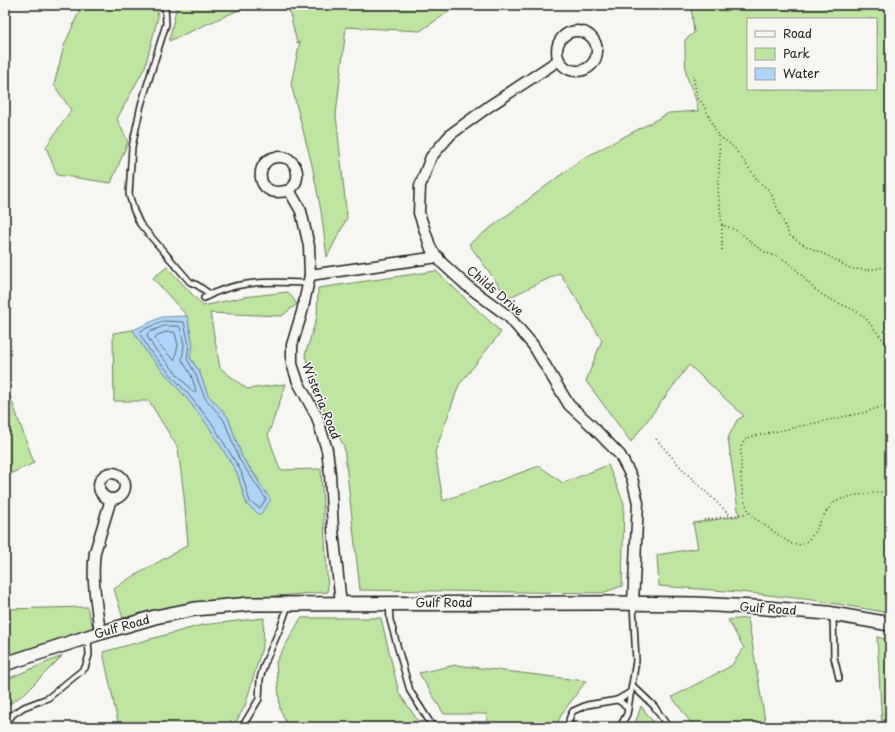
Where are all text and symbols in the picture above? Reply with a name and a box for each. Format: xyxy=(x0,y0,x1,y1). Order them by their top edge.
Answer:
legend xyxy=(747,18,877,90)
text: Road xyxy=(783,24,812,42)
text: Park xyxy=(783,44,810,62)
text: Water xyxy=(783,64,820,82)
street label: Childs Drive xyxy=(463,261,528,320)
street label: Wisteria Road xyxy=(298,359,346,442)
street label: Gulf Road xyxy=(415,593,473,611)
street label: Gulf Road xyxy=(739,597,797,619)
street label: Gulf Road xyxy=(92,610,152,643)

